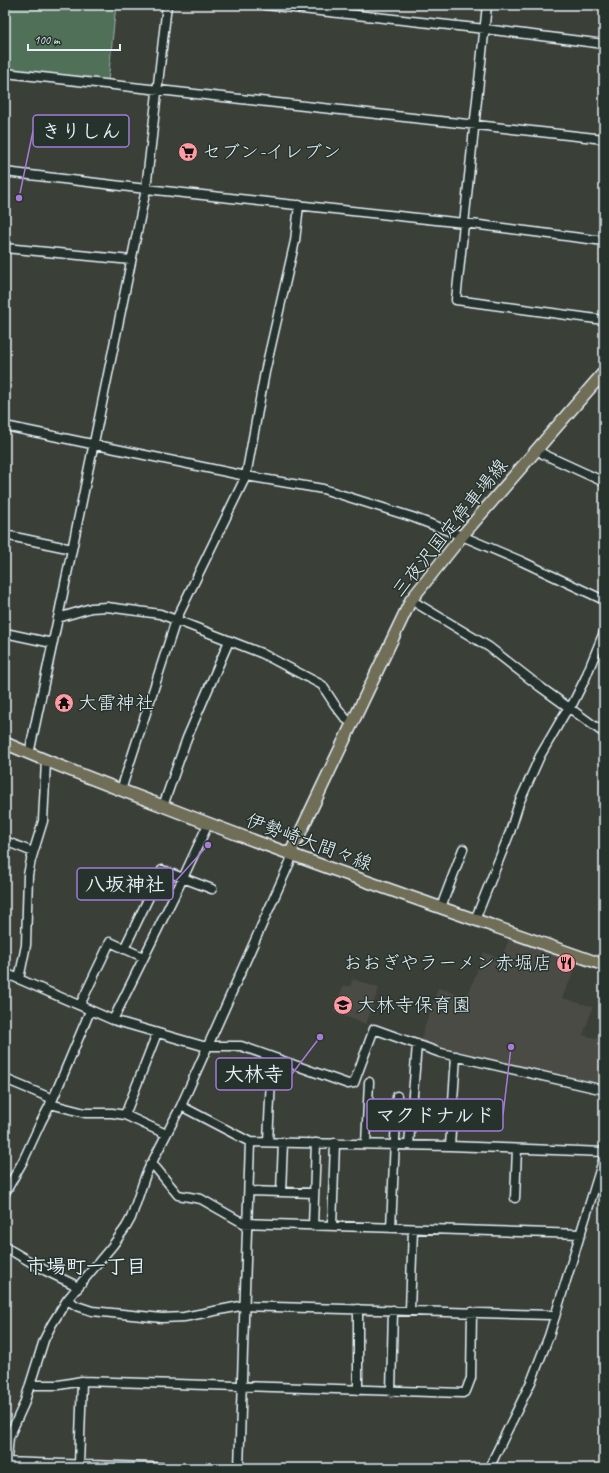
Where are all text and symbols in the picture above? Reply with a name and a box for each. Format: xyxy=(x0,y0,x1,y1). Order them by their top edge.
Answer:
scale bar xyxy=(28,26,120,52)
text: 100 m xyxy=(34,32,61,48)
callout: きりしん xyxy=(33,115,129,147)
text: きりしん xyxy=(41,119,121,144)
place label: セブン-イレブン xyxy=(202,140,341,164)
supermarket icon: セブン-イレブン xyxy=(177,141,199,163)
street label: 三夜沢国定停車場線 xyxy=(387,454,513,602)
place label: 大雷神社 xyxy=(78,691,154,715)
temple icon: 大雷神社 xyxy=(53,692,75,714)
street label: 伊勢崎大間々線 xyxy=(242,808,376,876)
callout: 八坂神社 xyxy=(77,868,173,900)
text: 八坂神社 xyxy=(85,872,165,897)
place label: おおぎやラーメン赤堀店 xyxy=(343,951,552,975)
restaurant icon: おおぎやラーメン赤堀店 xyxy=(555,952,577,974)
place label: 大林寺保育園 xyxy=(357,993,471,1017)
school or university icon: 大林寺保育園 xyxy=(332,994,354,1016)
callout: 大林寺 xyxy=(216,1058,292,1090)
text: 大林寺 xyxy=(224,1062,284,1087)
callout: マクドナルド xyxy=(367,1099,503,1131)
text: マクドナルド xyxy=(375,1103,495,1128)
district label: 市場町一丁目 xyxy=(26,1254,146,1279)

